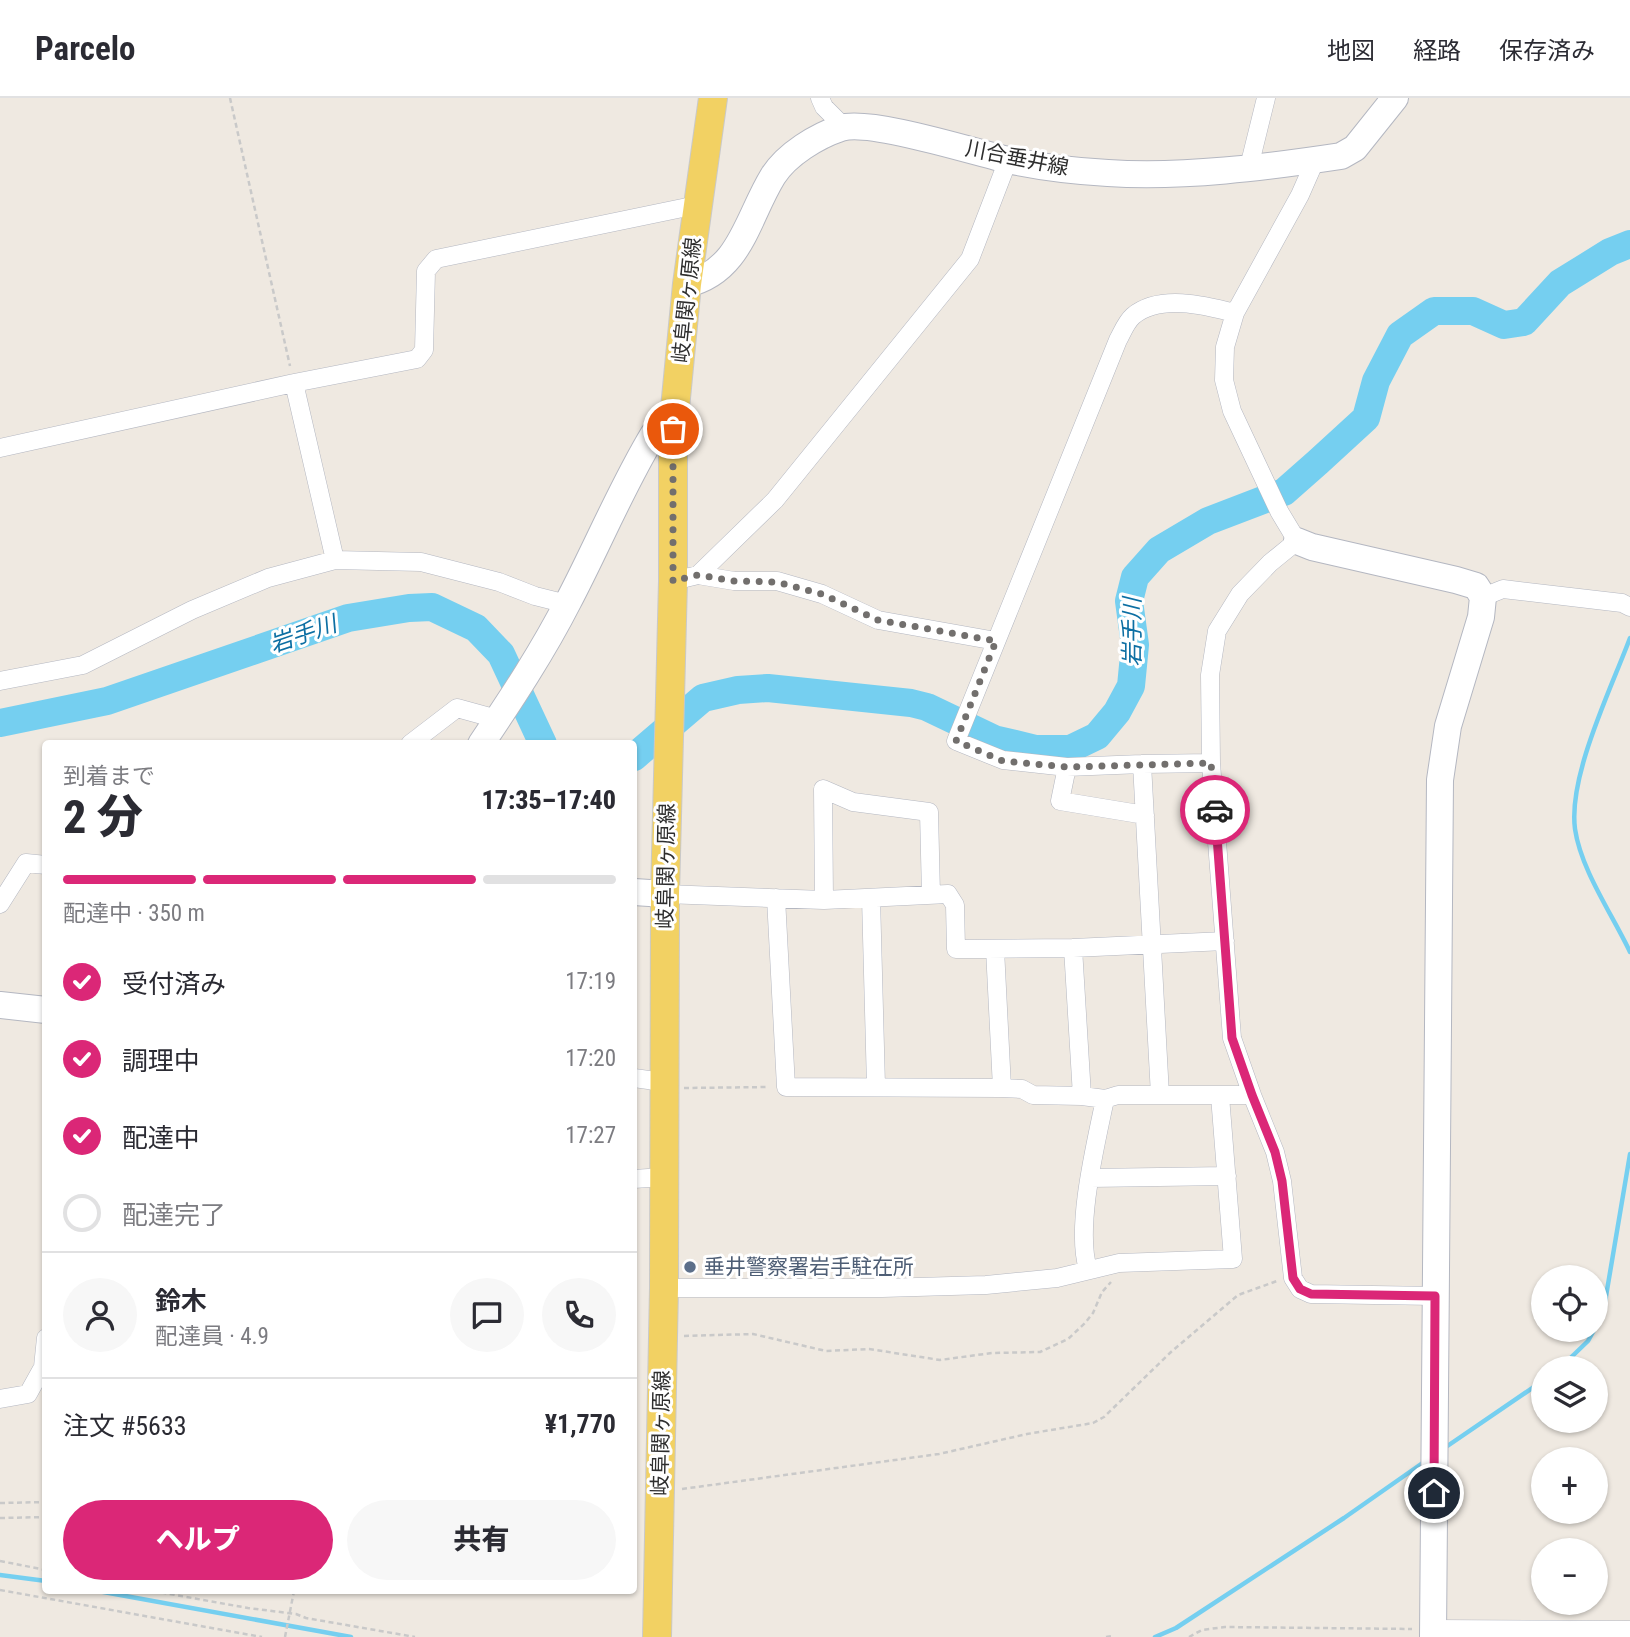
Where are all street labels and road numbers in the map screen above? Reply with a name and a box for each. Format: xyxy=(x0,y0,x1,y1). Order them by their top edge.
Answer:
street label: 川合垂井線 xyxy=(963,136,1071,180)
street label: 岐阜関ヶ原線 xyxy=(668,236,706,364)
street label: 岐阜関ヶ原線 xyxy=(653,803,679,929)
street label: 岐阜関ヶ原線 xyxy=(648,1370,674,1496)

